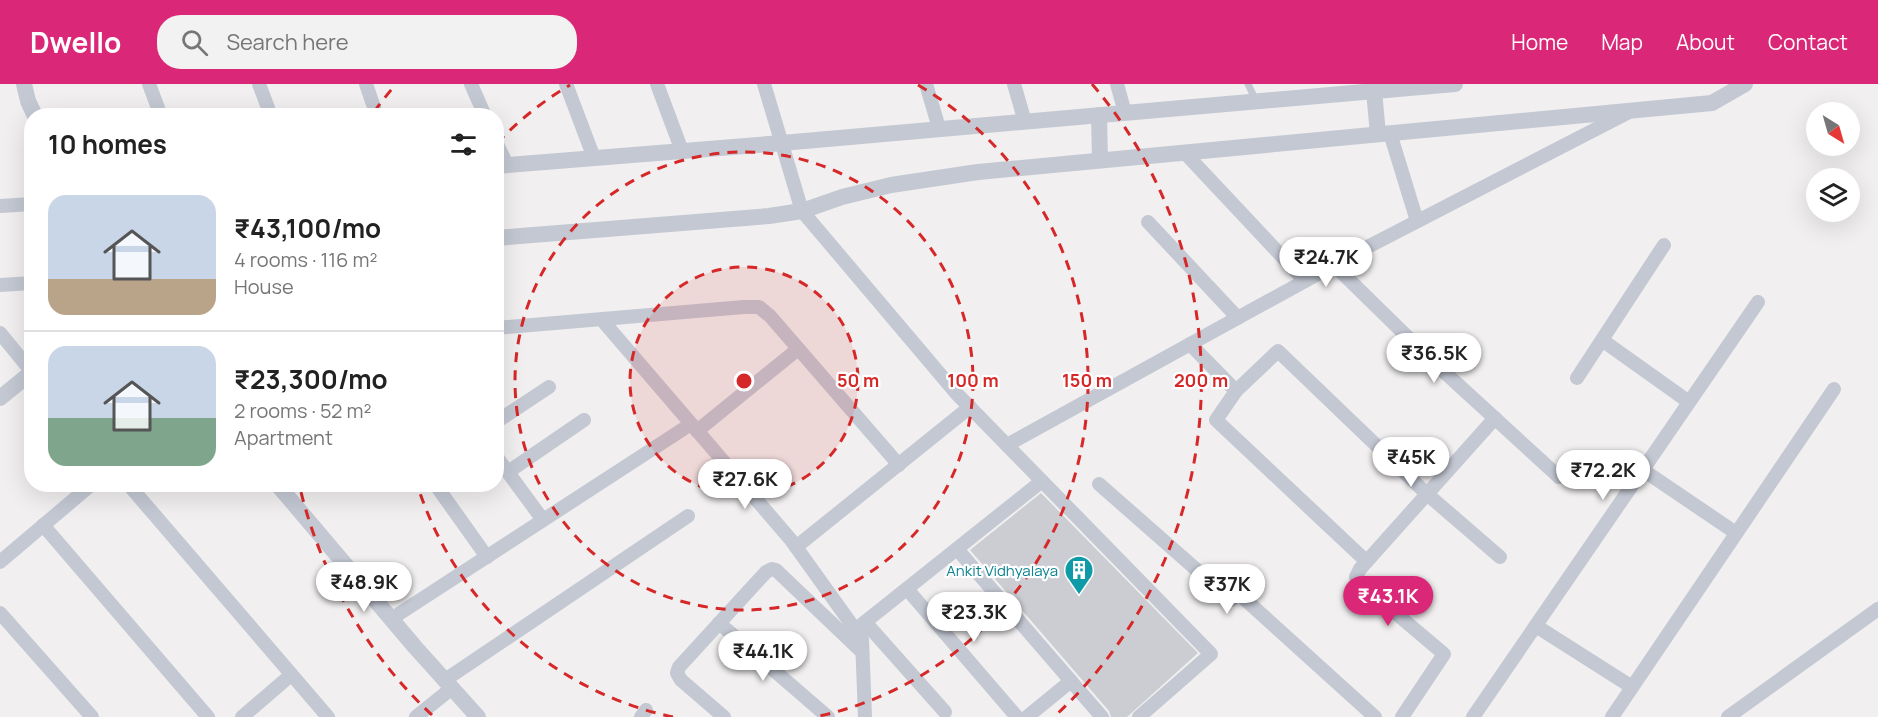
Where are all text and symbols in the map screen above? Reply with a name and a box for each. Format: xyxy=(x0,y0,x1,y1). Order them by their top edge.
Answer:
search box xyxy=(157,15,577,69)
text: Dwello xyxy=(30,23,121,61)
icon: search xyxy=(178,26,211,59)
text: Search here xyxy=(226,27,349,57)
text: Home xyxy=(1511,28,1568,56)
text: Map xyxy=(1601,28,1643,56)
text: About xyxy=(1676,28,1735,56)
text: Contact xyxy=(1768,28,1848,56)
north arrow xyxy=(1806,102,1860,156)
map controls xyxy=(1806,102,1860,222)
text: 10 homes xyxy=(48,126,167,162)
icon: filters xyxy=(447,128,480,161)
button: layers xyxy=(1806,168,1860,222)
text: ₹43,100/mo xyxy=(234,210,381,246)
icon: home xyxy=(96,219,168,291)
pin: ₹24.7K xyxy=(1277,237,1375,288)
text: ₹24.7K xyxy=(1293,243,1359,270)
text: 4 rooms · 116 m² xyxy=(234,246,377,273)
text: House xyxy=(234,273,294,300)
pin: ₹36.5K xyxy=(1385,333,1483,384)
text: ₹36.5K xyxy=(1400,339,1468,366)
text: ₹23,300/mo xyxy=(234,361,388,397)
text: 50 m xyxy=(837,368,879,392)
text: 100 m xyxy=(947,368,999,392)
text: 150 m xyxy=(1062,368,1112,392)
text: 200 m xyxy=(1174,368,1228,392)
icon: home xyxy=(96,370,168,442)
centre of rings xyxy=(734,371,754,391)
text: 2 rooms · 52 m² xyxy=(234,397,371,424)
text: Apartment xyxy=(234,424,333,451)
pin: ₹45K xyxy=(1375,437,1447,488)
text: ₹45K xyxy=(1386,443,1436,470)
pin: ₹72.2K xyxy=(1554,450,1652,501)
text: ₹72.2K xyxy=(1570,456,1636,483)
pin: ₹27.6K xyxy=(696,459,794,510)
text: ₹27.6K xyxy=(712,465,778,492)
building icon: Ankit Vidhyalaya xyxy=(1063,554,1095,596)
place label: Ankit Vidhyalaya xyxy=(946,560,1058,581)
pin: ₹48.9K xyxy=(315,562,413,613)
pin: ₹37K xyxy=(1191,564,1263,615)
text: ₹48.9K xyxy=(330,568,398,595)
text: ₹37K xyxy=(1203,570,1251,597)
pin: ₹43.1K xyxy=(1339,576,1437,627)
text: ₹43.1K xyxy=(1357,582,1419,609)
pin: ₹23.3K xyxy=(925,592,1023,643)
text: ₹23.3K xyxy=(941,598,1007,625)
pin: ₹44.1K xyxy=(714,631,812,682)
text: ₹44.1K xyxy=(732,637,794,664)

